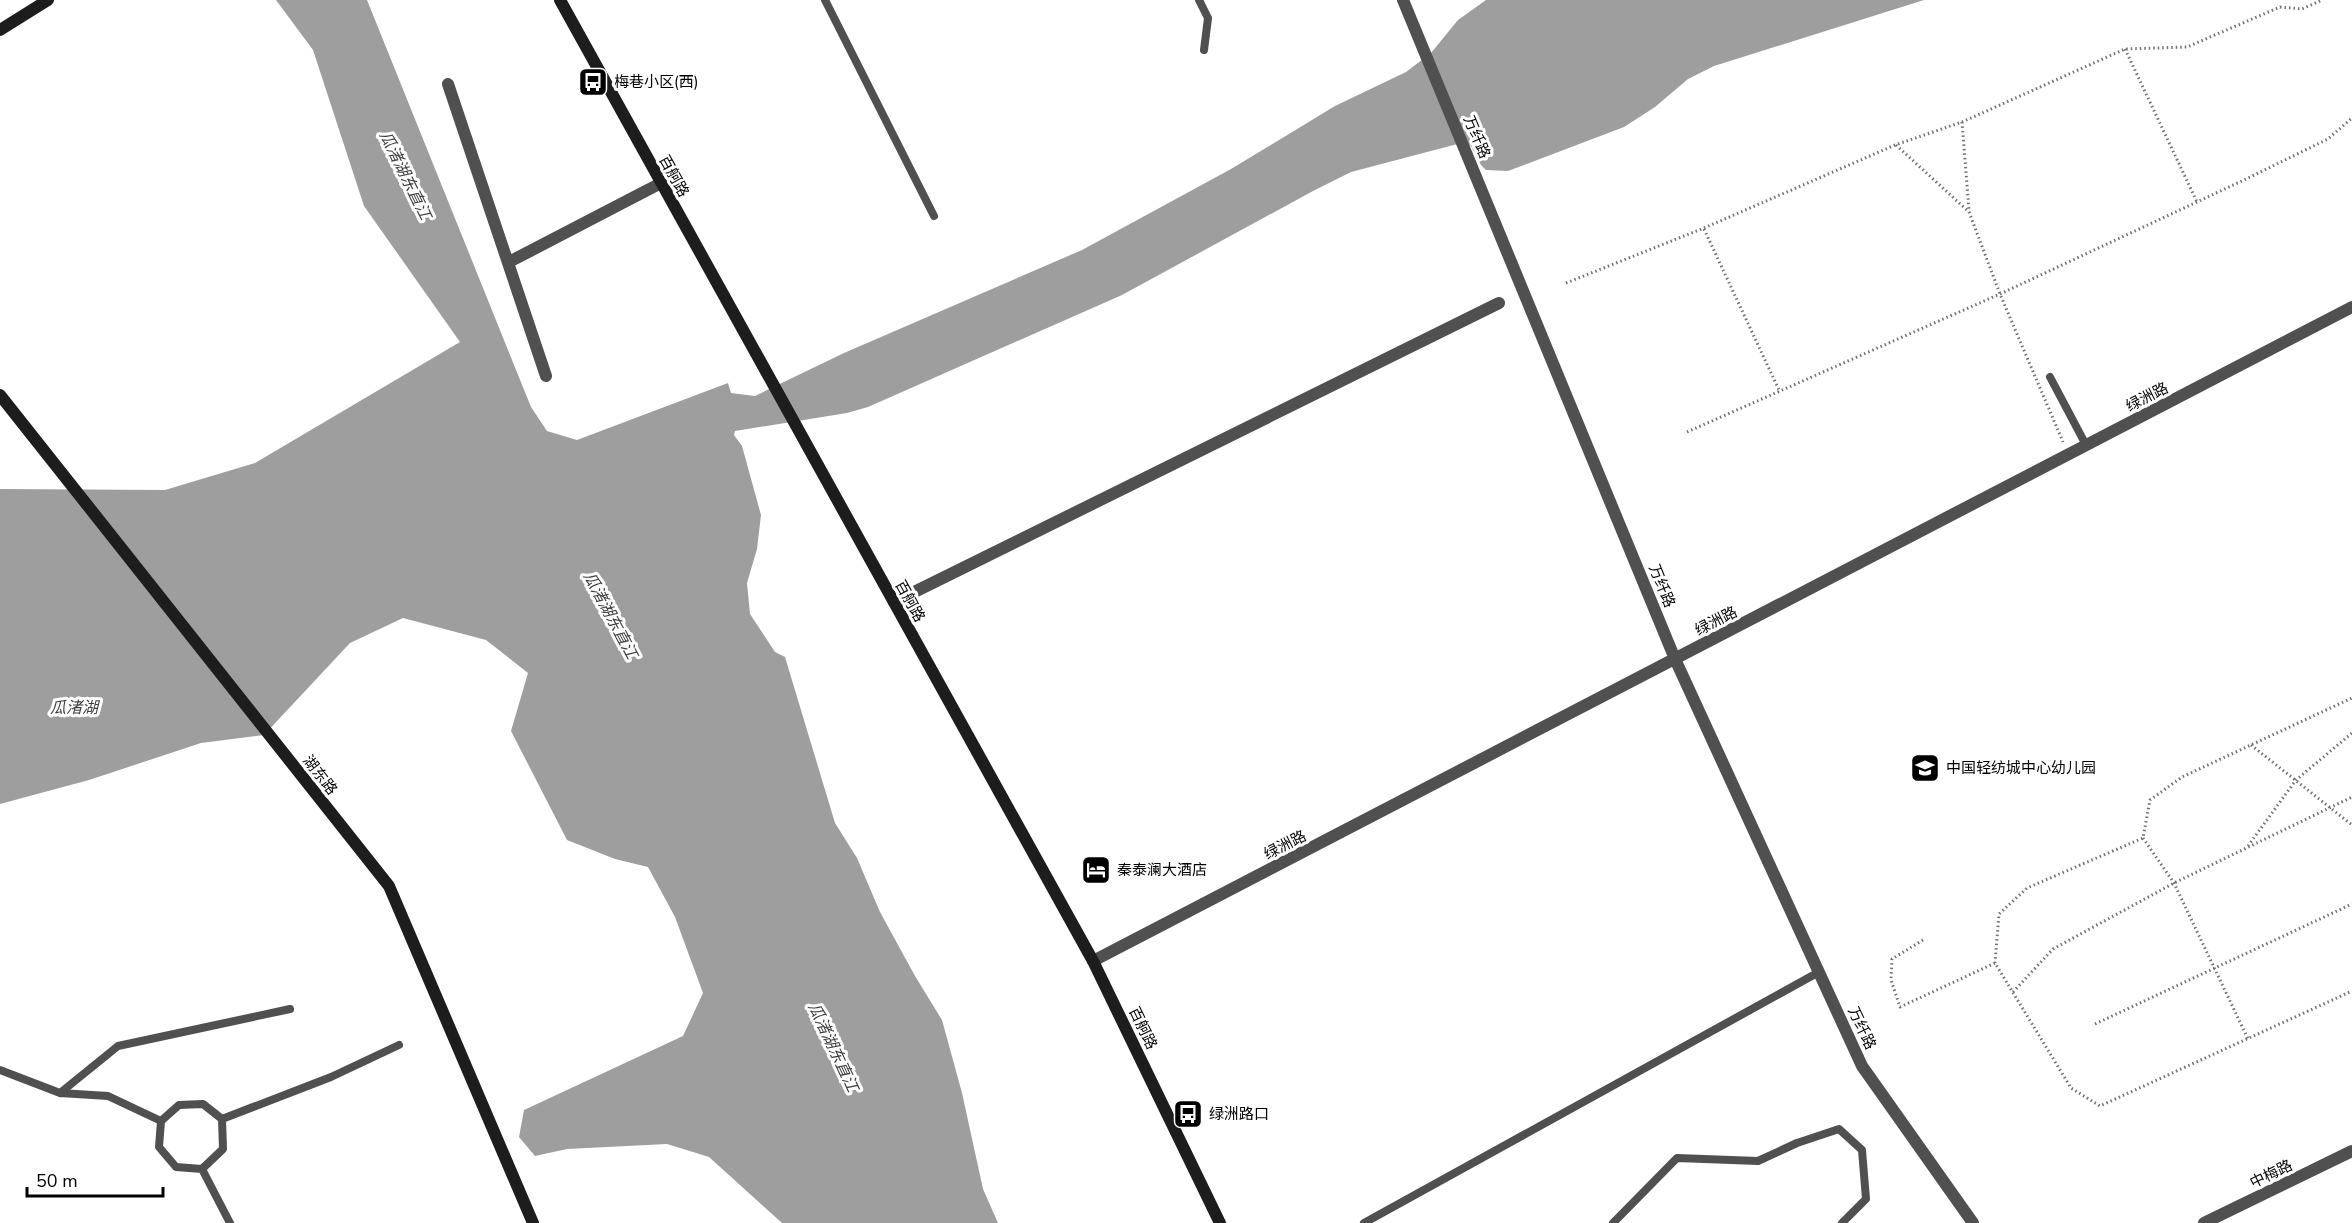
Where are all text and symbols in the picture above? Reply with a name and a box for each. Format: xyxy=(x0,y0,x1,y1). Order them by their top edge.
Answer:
bus stop icon: 梅巷小区(西) xyxy=(577,66,609,98)
place label: 梅巷小区(西) xyxy=(614,72,699,92)
street label: 万纤路 xyxy=(1459,112,1495,162)
water label: 瓜渚湖东直江 xyxy=(374,127,437,225)
street label: 百舸路 xyxy=(654,151,694,201)
street label: 绿洲路 xyxy=(2122,378,2172,416)
street label: 万纤路 xyxy=(1644,561,1680,611)
water label: 瓜渚湖东直江 xyxy=(578,568,643,665)
street label: 百舸路 xyxy=(890,576,930,626)
street label: 绿洲路 xyxy=(1691,602,1741,640)
water label: 瓜渚湖 xyxy=(50,697,101,719)
street label: 湖东路 xyxy=(298,751,342,799)
school or university icon: 中国轻纺城中心幼儿园 xyxy=(1909,752,1941,784)
place label: 中国轻纺城中心幼儿园 xyxy=(1946,758,2096,778)
street label: 绿洲路 xyxy=(1260,826,1310,864)
hotel icon: 秦泰澜大酒店 xyxy=(1080,854,1112,886)
place label: 秦泰澜大酒店 xyxy=(1117,860,1207,880)
water label: 瓜渚湖东直江 xyxy=(803,999,864,1097)
street label: 百舸路 xyxy=(1124,1003,1162,1053)
street label: 万纤路 xyxy=(1843,1003,1881,1053)
bus stop icon: 绿洲路口 xyxy=(1172,1098,1204,1130)
place label: 绿洲路口 xyxy=(1209,1104,1269,1124)
street label: 中梅路 xyxy=(2246,1155,2296,1193)
scale bar xyxy=(27,1160,164,1198)
text: 50 m xyxy=(36,1169,78,1193)

